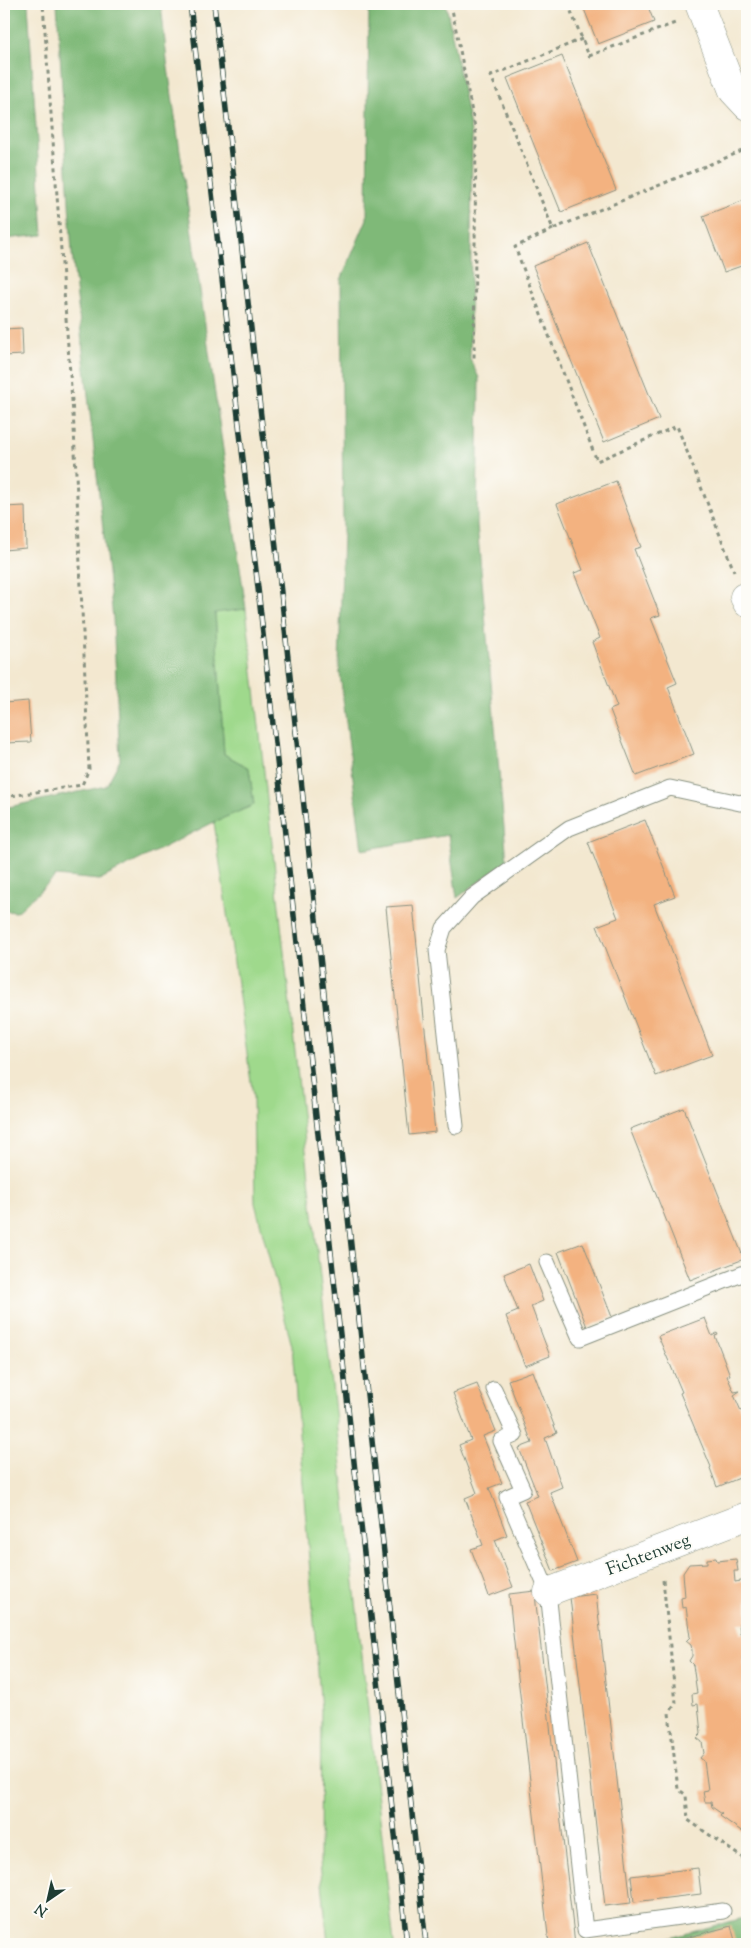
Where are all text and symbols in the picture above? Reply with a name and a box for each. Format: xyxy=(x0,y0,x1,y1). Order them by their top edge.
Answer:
street label: Fichtenweg xyxy=(603,1528,695,1584)
north arrow xyxy=(22,1876,72,1926)
text: N xyxy=(32,1898,52,1921)

